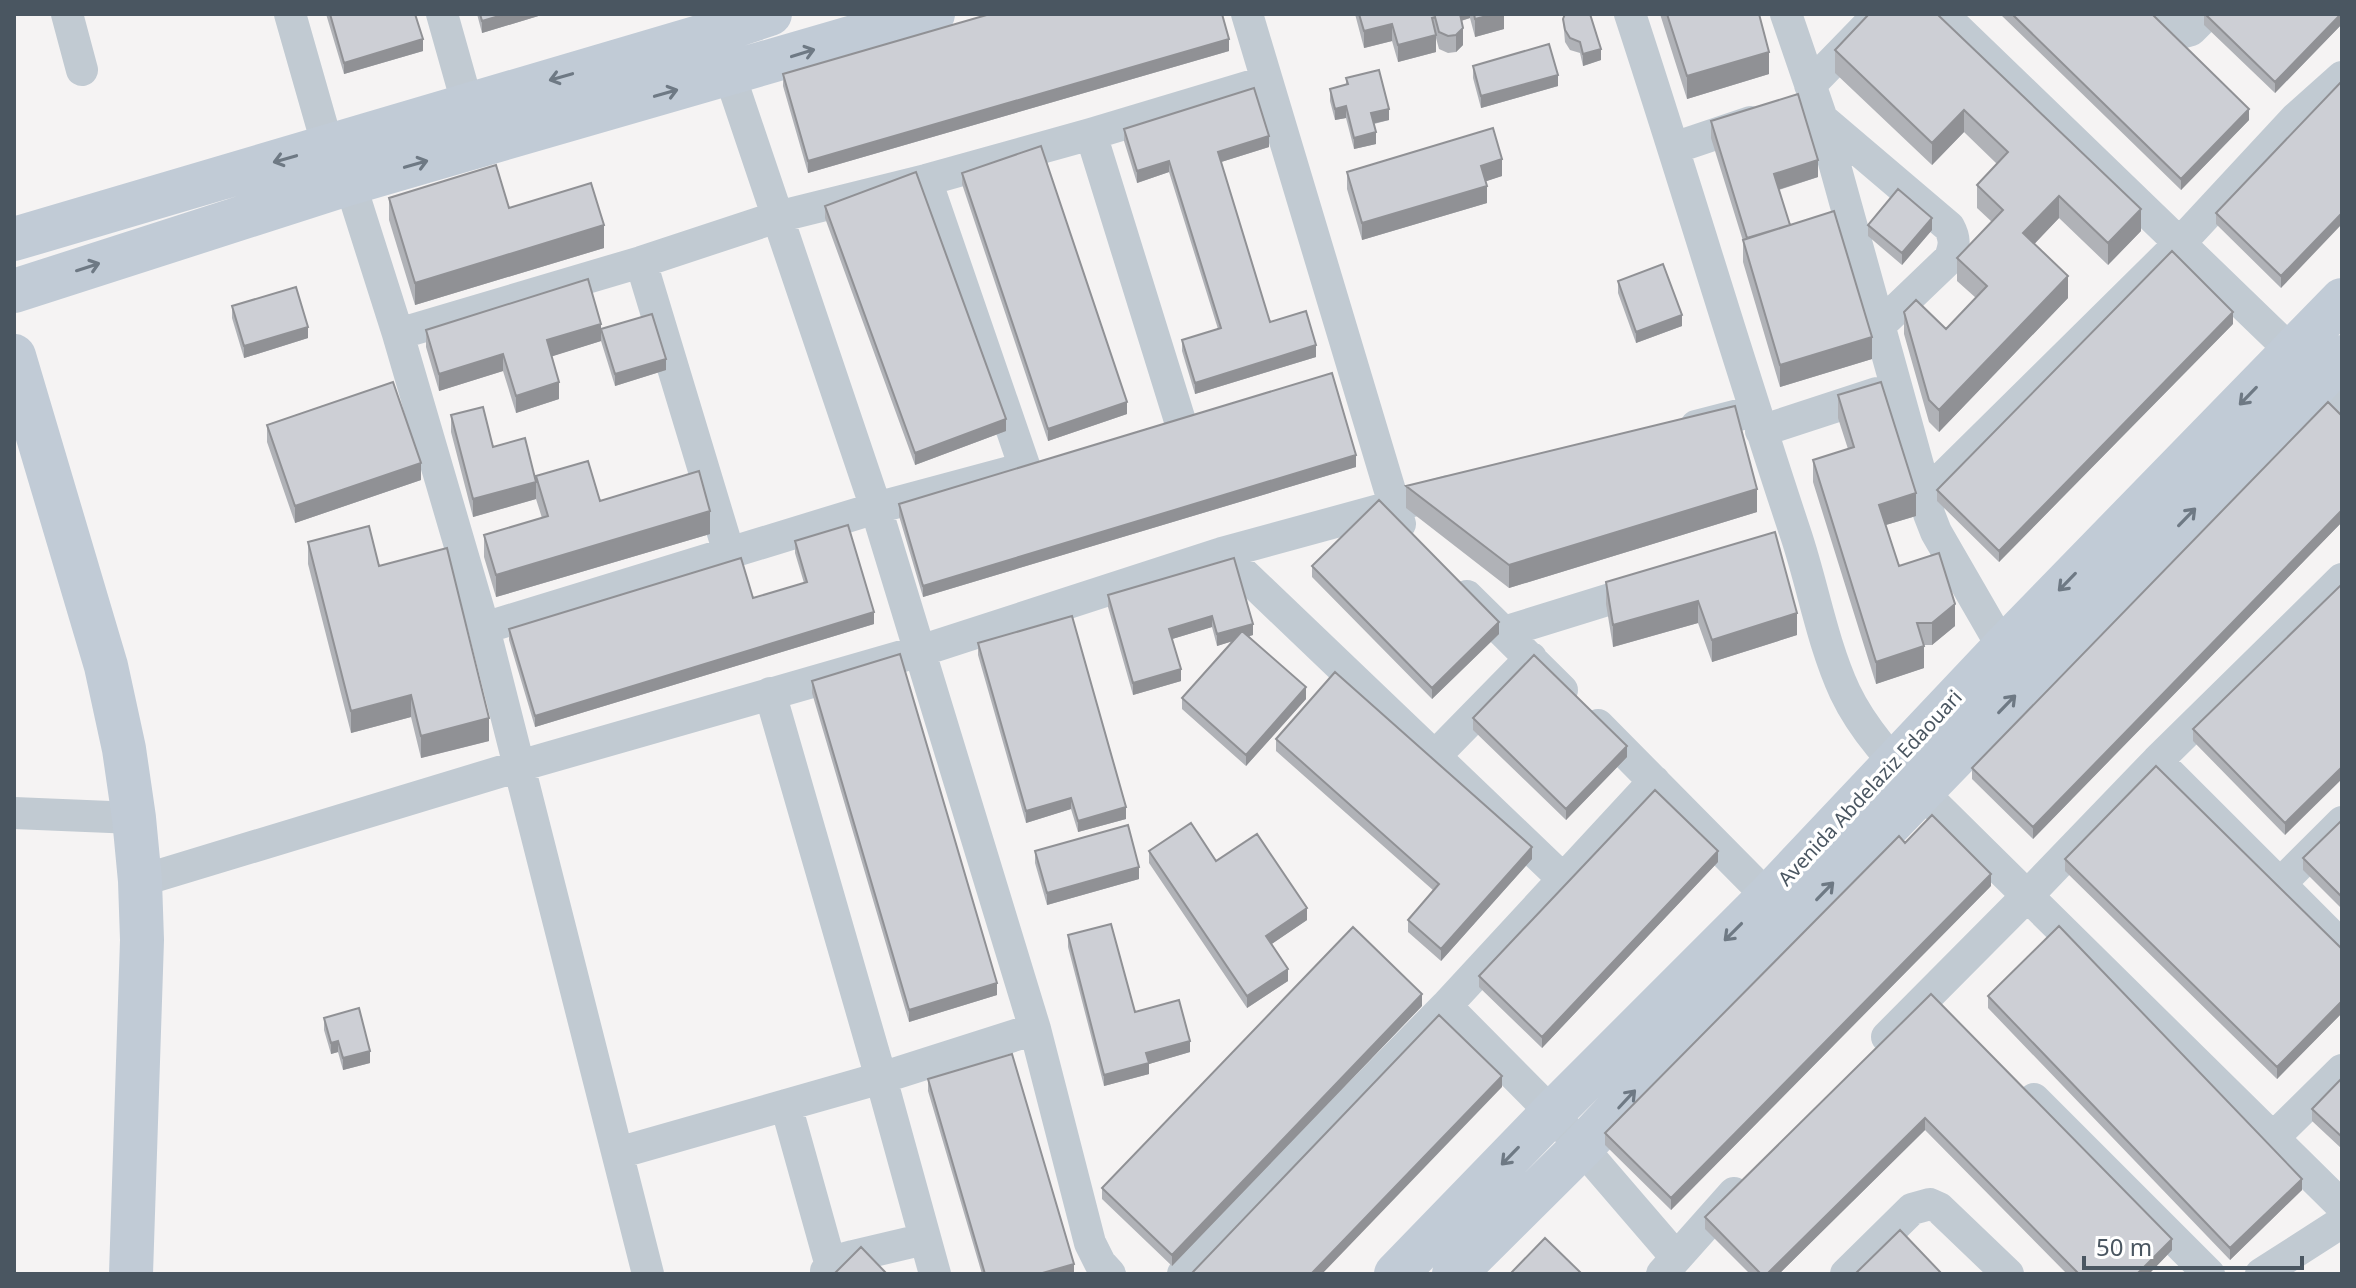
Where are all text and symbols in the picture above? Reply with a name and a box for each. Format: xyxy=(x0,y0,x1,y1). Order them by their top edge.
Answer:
one-way arrow xyxy=(790,45,815,59)
one-way arrow xyxy=(548,70,574,85)
one-way arrow xyxy=(653,84,679,99)
one-way arrow xyxy=(272,152,298,167)
one-way arrow xyxy=(403,156,429,171)
one-way arrow xyxy=(75,258,100,273)
one-way arrow xyxy=(2239,386,2258,406)
one-way arrow xyxy=(2177,508,2196,527)
one-way arrow xyxy=(2058,572,2077,591)
street label: Avenida Abdelaziz Edaouari xyxy=(1772,684,1968,891)
one-way arrow xyxy=(1997,695,2015,715)
one-way arrow xyxy=(1816,881,1835,901)
one-way arrow xyxy=(1723,922,1742,942)
one-way arrow xyxy=(1617,1090,1636,1110)
one-way arrow xyxy=(1501,1146,1520,1165)
scale bar xyxy=(2084,1220,2302,1270)
text: 50 m xyxy=(2096,1230,2152,1263)

